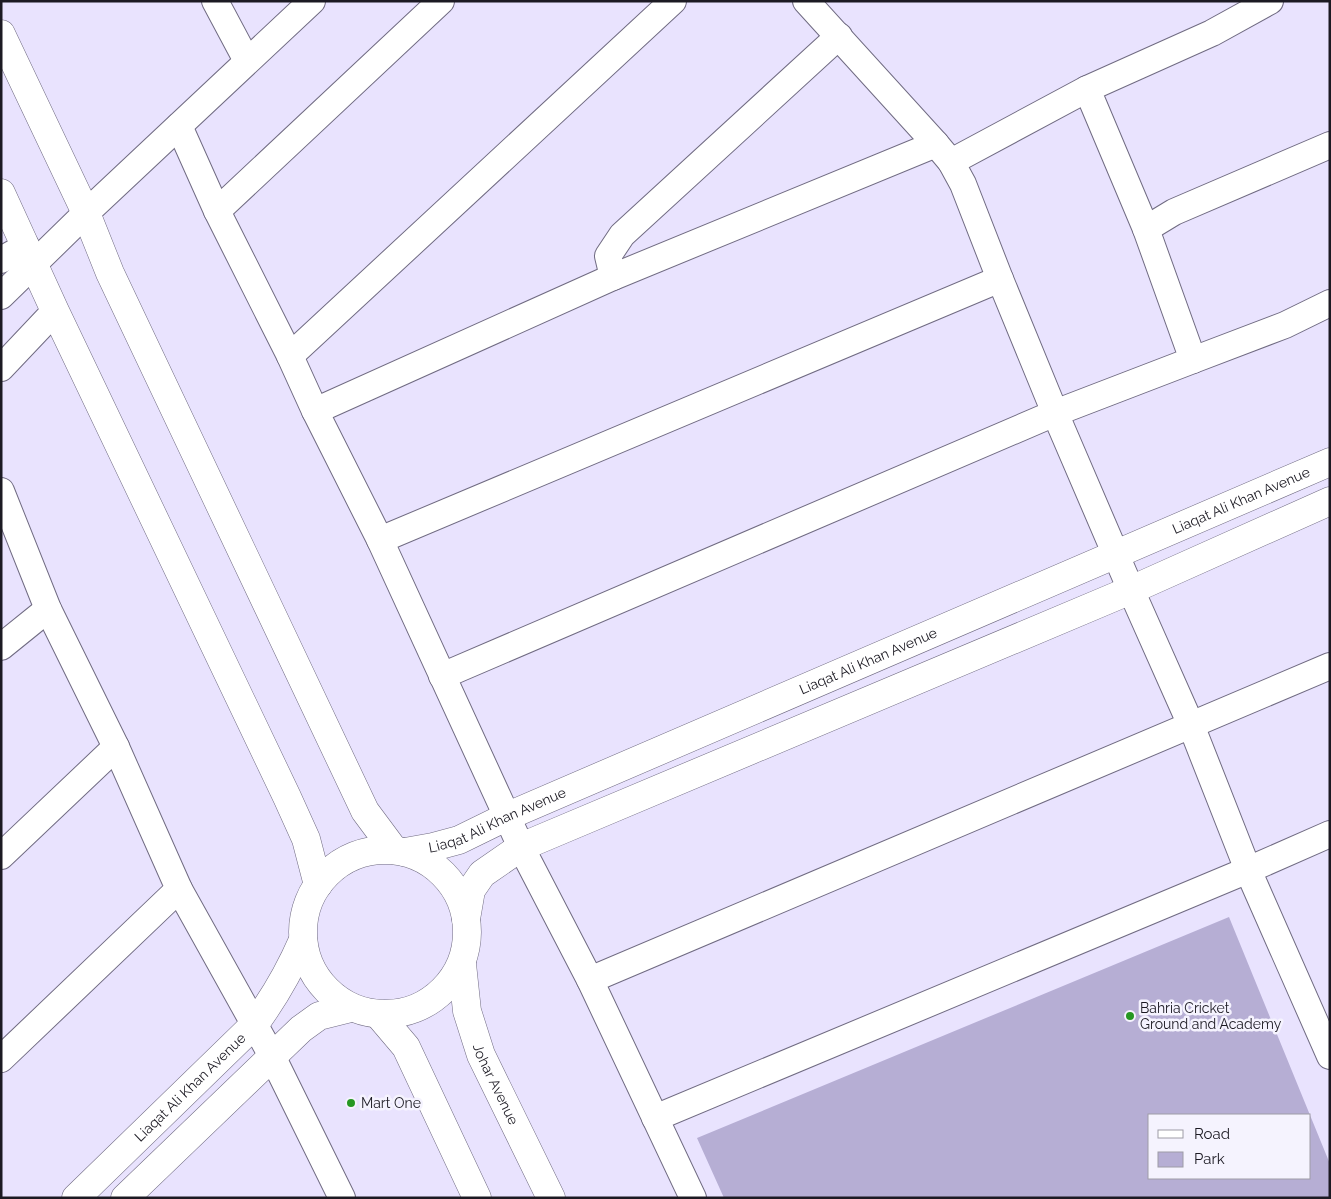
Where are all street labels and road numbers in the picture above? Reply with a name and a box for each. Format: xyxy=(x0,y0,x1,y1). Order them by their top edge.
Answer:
street label: Liaqat Ali Khan Avenue xyxy=(1170,464,1312,537)
street label: Liaqat Ali Khan Avenue xyxy=(797,624,939,698)
street label: Liaqat Ali Khan Avenue xyxy=(427,784,568,856)
street label: Liaqat Ali Khan Avenue xyxy=(131,1030,249,1145)
street label: Johar Avenue xyxy=(470,1042,522,1127)

